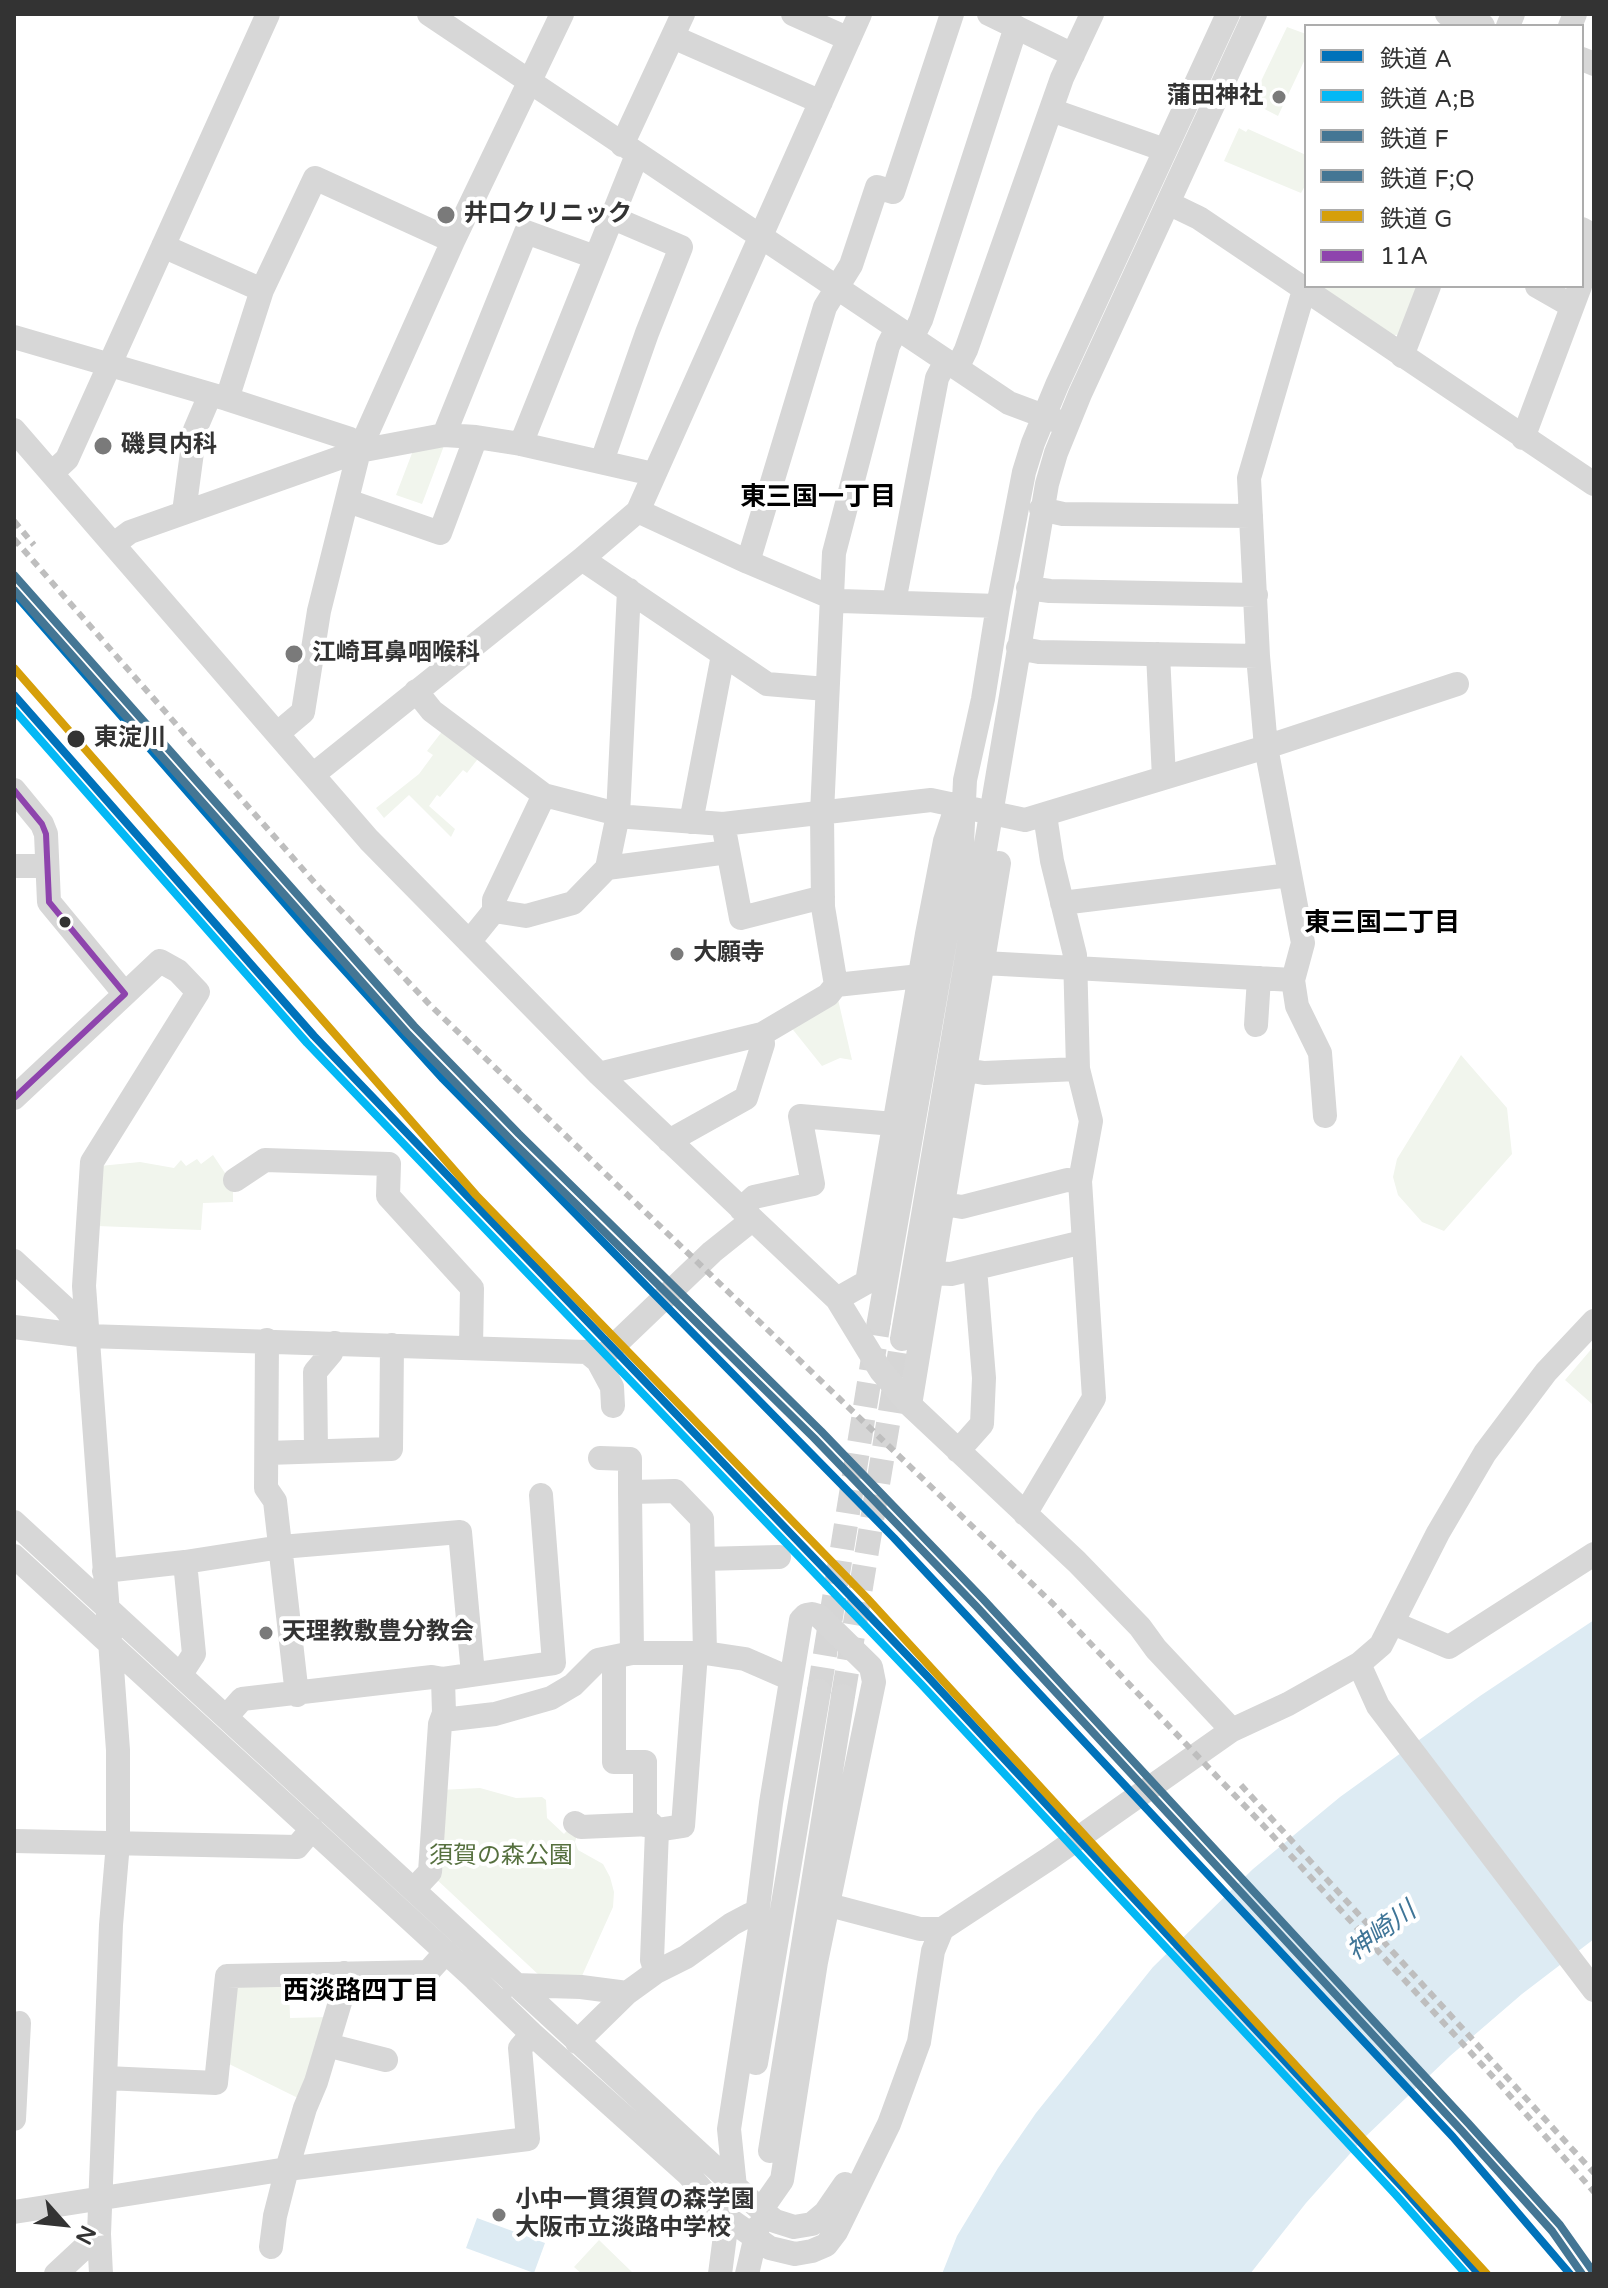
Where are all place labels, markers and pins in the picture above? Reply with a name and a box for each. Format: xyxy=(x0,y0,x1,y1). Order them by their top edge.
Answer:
place label: 蒲田神社 xyxy=(1167,83,1263,111)
marker: 蒲田神社 xyxy=(1270,88,1288,106)
place label: 井口クリニック xyxy=(464,201,632,229)
marker: 井口クリニック xyxy=(435,204,457,226)
place label: 磯貝内科 xyxy=(121,432,217,460)
marker: 磯貝内科 xyxy=(92,435,114,457)
place label: 江崎耳鼻咽喉科 xyxy=(312,640,480,668)
marker: 江崎耳鼻咽喉科 xyxy=(283,643,305,665)
place label: 東淀川 xyxy=(94,725,166,753)
marker: 東淀川 xyxy=(65,728,87,750)
unlabelled marker xyxy=(57,914,73,930)
place label: 大願寺 xyxy=(693,940,765,968)
marker: 大願寺 xyxy=(668,945,686,963)
place label: 天理教敷豊分教会 xyxy=(282,1619,474,1647)
marker: 天理教敷豊分教会 xyxy=(257,1624,275,1642)
place label: 小中一貫須賀の森学園 大阪市立淡路中学校 xyxy=(515,2187,755,2243)
marker: 小中一貫須賀の森学園 大阪市立淡路中学校 xyxy=(490,2206,508,2224)

